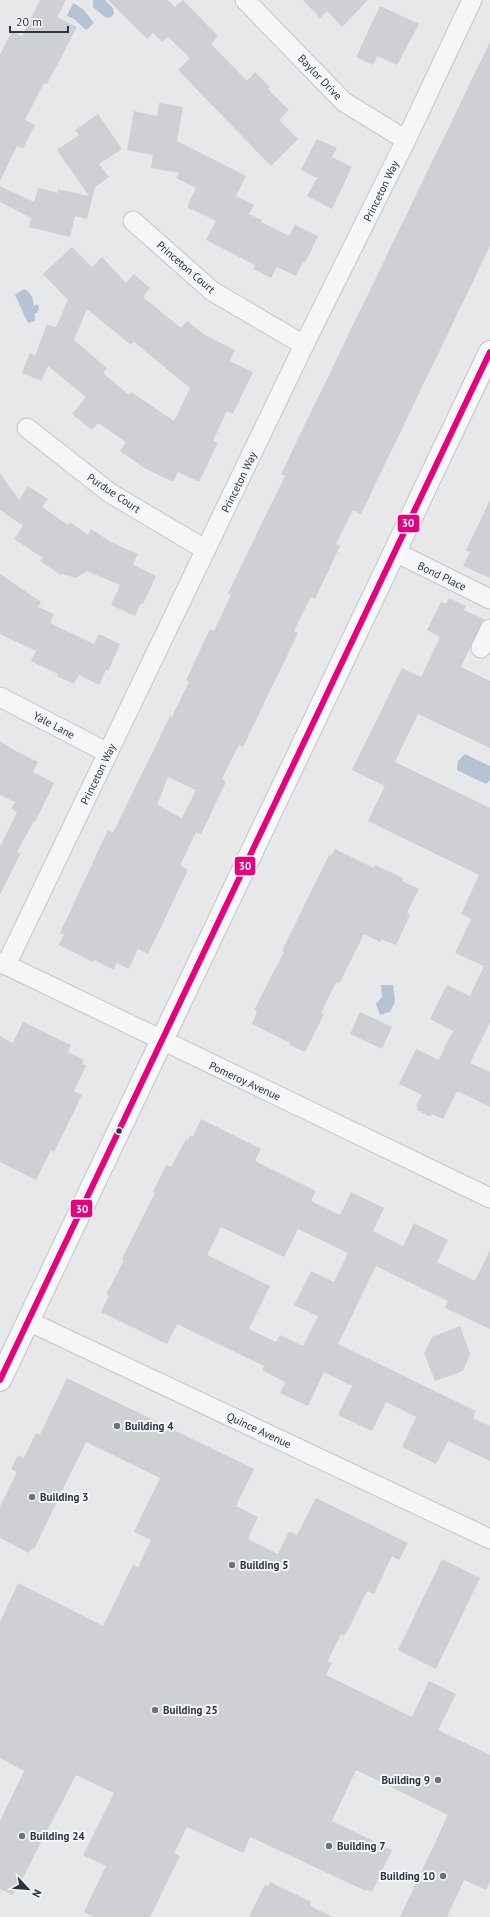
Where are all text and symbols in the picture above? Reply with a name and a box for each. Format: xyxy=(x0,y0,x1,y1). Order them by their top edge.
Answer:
scale bar xyxy=(10,8,68,34)
text: 20 m xyxy=(16,14,42,29)
street label: Baylor Drive xyxy=(295,51,345,103)
street label: Princeton Way xyxy=(360,157,402,224)
street label: Princeton Court xyxy=(154,238,218,296)
street label: Princeton Way xyxy=(218,448,260,515)
street label: Purdue Court xyxy=(85,470,144,516)
line badge: 30 xyxy=(397,514,420,533)
text: 30 xyxy=(402,516,414,530)
street label: Bond Place xyxy=(415,558,469,594)
street label: Yale Lane xyxy=(31,708,78,742)
street label: Princeton Way xyxy=(77,740,119,807)
line badge: 30 xyxy=(234,856,256,876)
text: 30 xyxy=(239,859,251,873)
street label: Pomeroy Avenue xyxy=(207,1058,283,1104)
unlabelled marker xyxy=(114,1126,124,1136)
line badge: 30 xyxy=(70,1199,93,1218)
text: 30 xyxy=(76,1202,88,1216)
street label: Quince Avenue xyxy=(224,1409,294,1451)
place label: Building 4 xyxy=(125,1419,174,1433)
marker: Building 4 xyxy=(112,1421,122,1431)
place label: Building 3 xyxy=(40,1490,88,1504)
marker: Building 3 xyxy=(27,1492,37,1502)
place label: Building 5 xyxy=(240,1558,288,1572)
marker: Building 5 xyxy=(227,1560,237,1570)
place label: Building 25 xyxy=(163,1703,218,1717)
marker: Building 25 xyxy=(150,1705,160,1715)
place label: Building 9 xyxy=(382,1773,430,1787)
marker: Building 9 xyxy=(433,1775,443,1785)
place label: Building 24 xyxy=(30,1829,85,1843)
marker: Building 24 xyxy=(17,1831,27,1841)
place label: Building 7 xyxy=(337,1839,385,1853)
marker: Building 7 xyxy=(324,1841,334,1851)
north arrow xyxy=(8,1869,48,1909)
place label: Building 10 xyxy=(380,1869,435,1883)
marker: Building 10 xyxy=(438,1871,448,1881)
text: N xyxy=(29,1887,45,1900)

